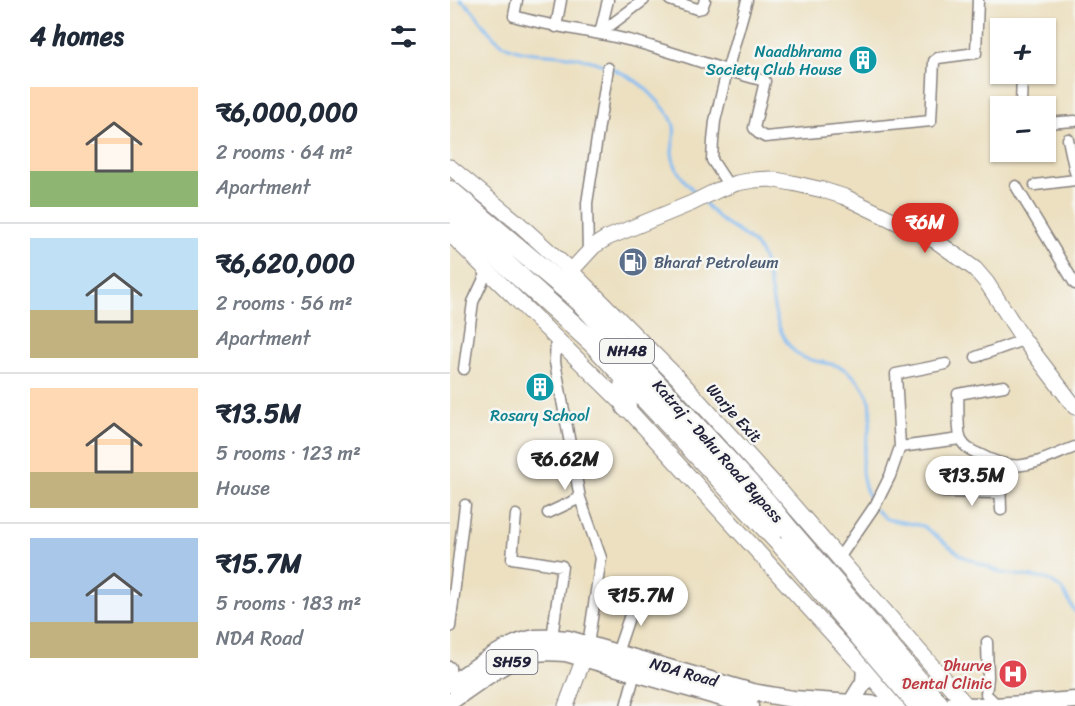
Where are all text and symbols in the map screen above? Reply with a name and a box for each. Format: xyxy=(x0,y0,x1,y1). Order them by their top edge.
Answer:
text: 4 homes xyxy=(30,13,124,59)
map controls xyxy=(990,18,1056,162)
button: + xyxy=(990,18,1056,84)
icon: filters xyxy=(387,20,420,53)
place label: Naadbhrama Society Club House xyxy=(706,37,842,84)
building icon: Naadbhrama Society Club House xyxy=(847,44,879,76)
text: ₹6,000,000 xyxy=(216,89,358,135)
button: − xyxy=(990,96,1056,162)
icon: home xyxy=(78,111,150,183)
text: 2 rooms · 64 m² xyxy=(216,135,353,170)
text: Apartment xyxy=(216,170,310,205)
pin: ₹6M xyxy=(896,203,954,254)
text: ₹6M xyxy=(906,205,944,240)
text: ₹6,620,000 xyxy=(216,240,355,286)
fuel station icon: Bharat Petroleum xyxy=(617,246,649,278)
place label: Bharat Petroleum xyxy=(654,248,778,277)
icon: home xyxy=(78,262,150,334)
text: 2 rooms · 56 m² xyxy=(216,286,353,321)
text: Apartment xyxy=(216,321,310,356)
road number: NH48 xyxy=(600,339,654,363)
building icon: Rosary School xyxy=(524,371,556,403)
street label: Katraj - Dehu Road Bypass xyxy=(645,372,791,530)
street label: Warje Exit xyxy=(699,376,769,450)
text: ₹13.5M xyxy=(216,390,301,436)
place label: Rosary School xyxy=(490,401,590,430)
icon: home xyxy=(78,412,150,484)
text: 5 rooms · 123 m² xyxy=(216,436,361,471)
pin: ₹6.62M xyxy=(516,440,614,491)
text: ₹6.62M xyxy=(531,442,599,477)
pin: ₹13.5M xyxy=(923,456,1021,507)
text: ₹13.5M xyxy=(939,458,1005,493)
text: House xyxy=(216,471,270,506)
text: ₹15.7M xyxy=(216,540,302,586)
icon: home xyxy=(78,562,150,634)
pin: ₹15.7M xyxy=(592,576,690,627)
text: ₹15.7M xyxy=(608,578,674,613)
text: 5 rooms · 183 m² xyxy=(216,586,361,621)
text: NDA Road xyxy=(216,621,303,656)
street label: NDA Road xyxy=(647,648,723,696)
road number: SH59 xyxy=(486,650,538,674)
place label: Dhurve Dental Clinic xyxy=(902,651,992,698)
hospital icon: Dhurve Dental Clinic xyxy=(997,658,1029,690)

